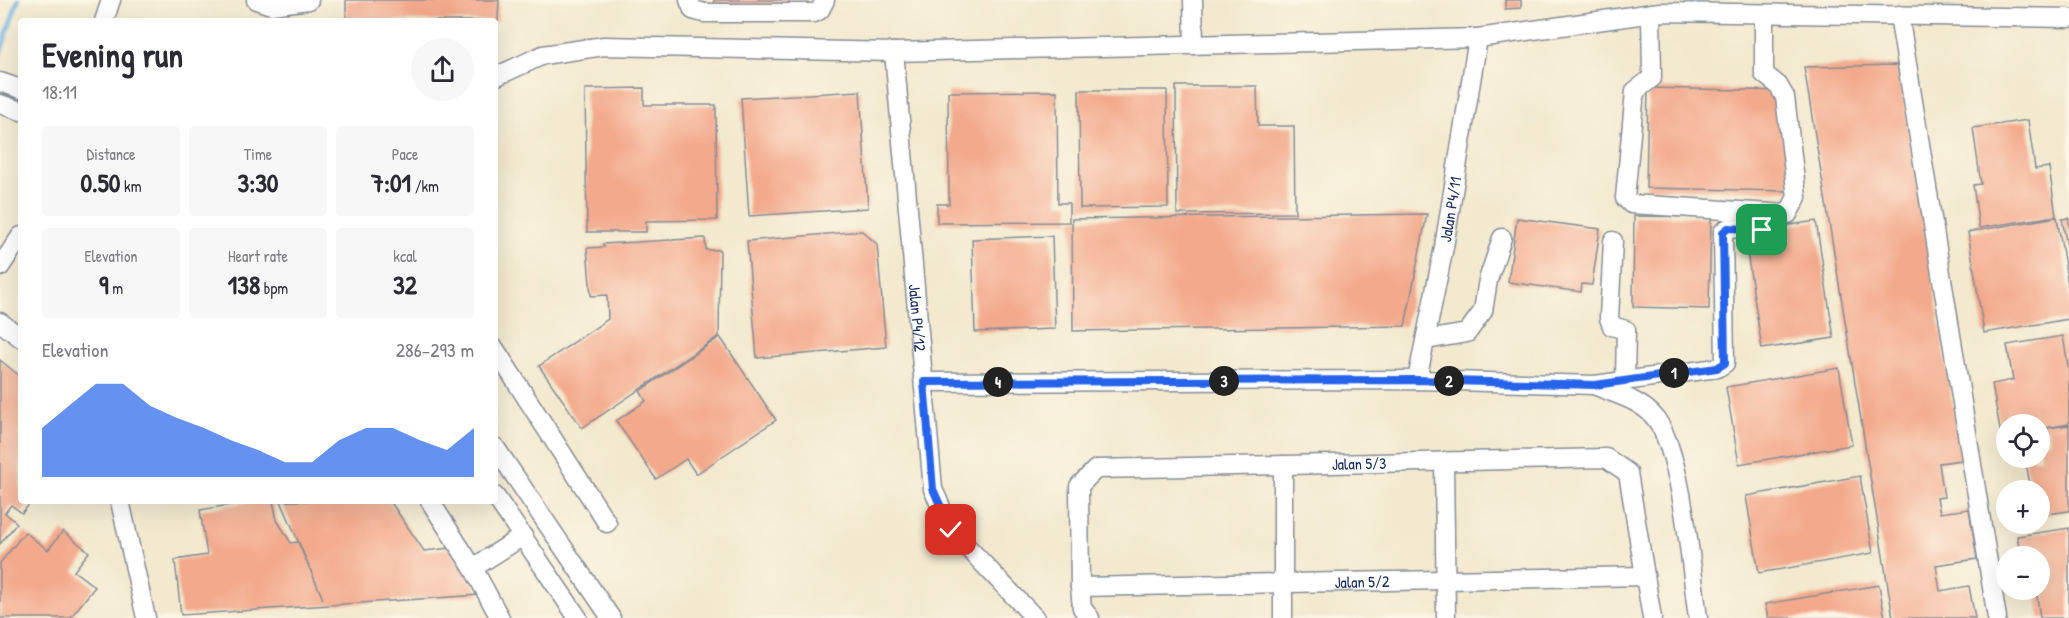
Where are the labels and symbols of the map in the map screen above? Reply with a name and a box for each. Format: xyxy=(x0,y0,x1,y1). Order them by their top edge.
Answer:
street label: Jalan P4/11 xyxy=(1434,175,1466,243)
pin xyxy=(1736,204,1787,255)
street label: Jalan P4/12 xyxy=(904,283,932,353)
pin: 1 xyxy=(1659,358,1689,388)
pin: 3 xyxy=(1209,366,1239,396)
pin: 2 xyxy=(1434,366,1464,396)
pin: 4 xyxy=(983,367,1013,397)
street label: Jalan 5/3 xyxy=(1332,452,1386,475)
pin xyxy=(925,504,976,555)
street label: Jalan 5/2 xyxy=(1334,570,1390,593)

